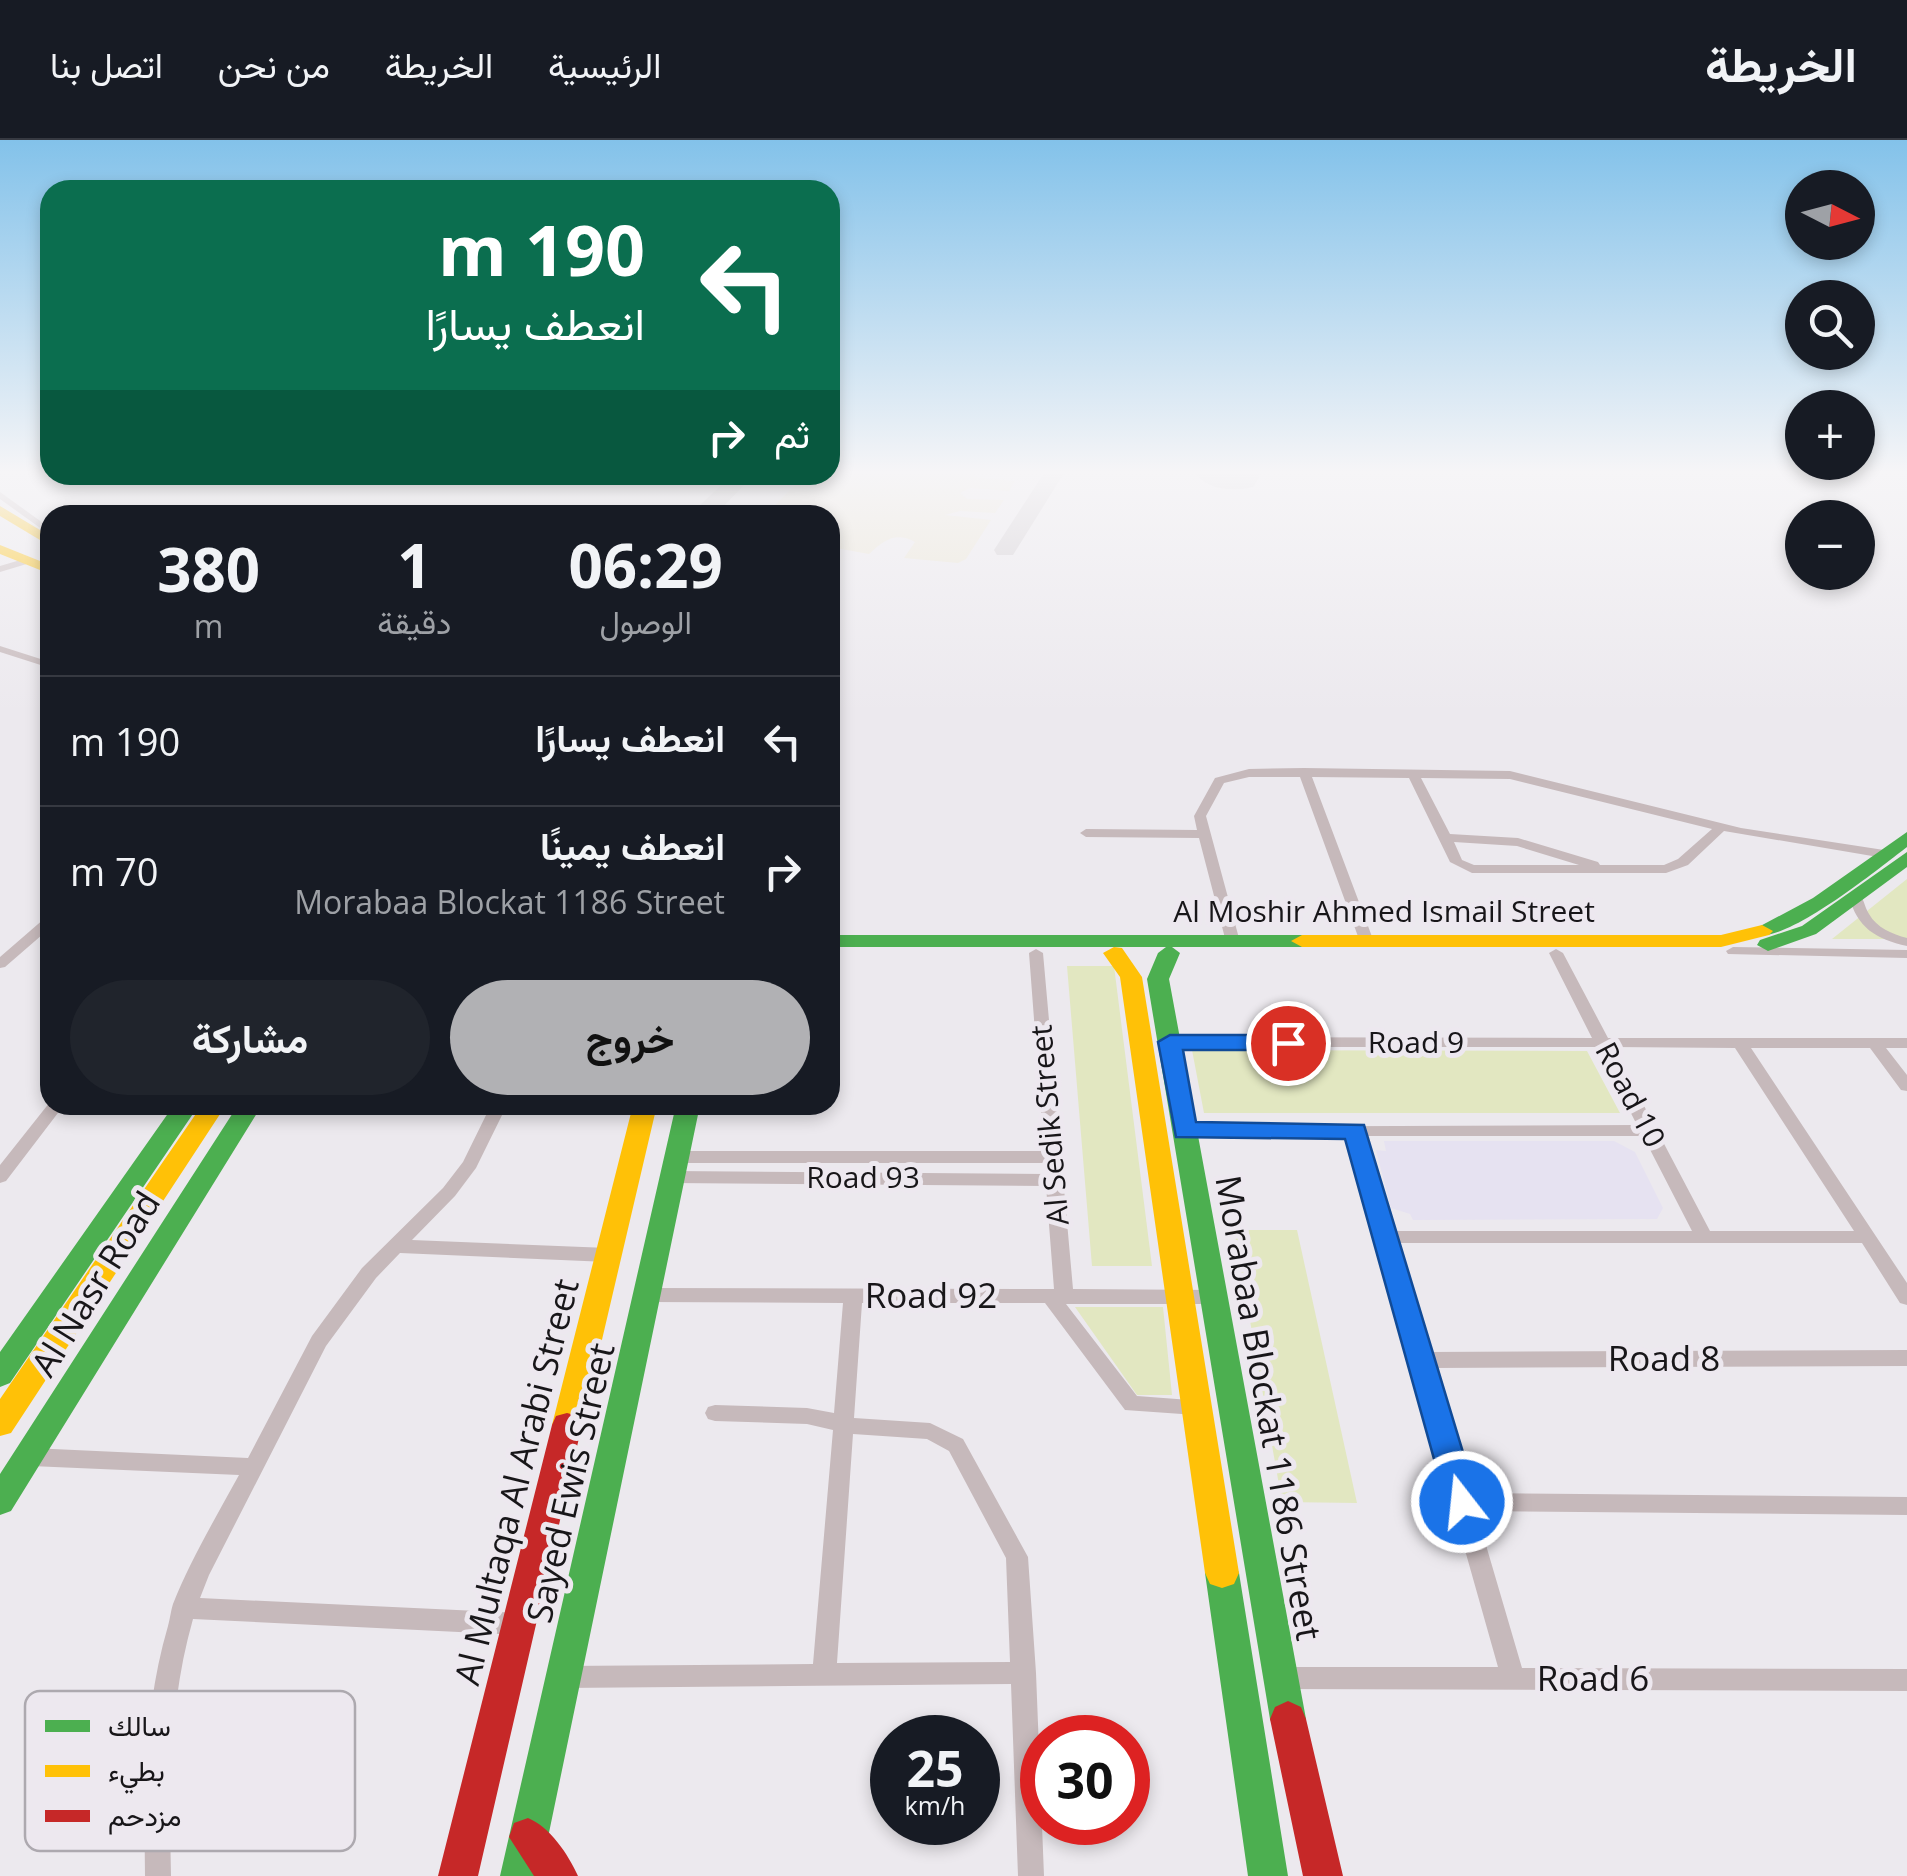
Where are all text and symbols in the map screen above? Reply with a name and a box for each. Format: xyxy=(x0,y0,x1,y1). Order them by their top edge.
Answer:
text: الخريطة xyxy=(1705,31,1857,96)
text: اتصل بنا xyxy=(50,41,163,88)
text: من نحن xyxy=(218,41,330,88)
text: الخريطة xyxy=(385,41,493,88)
text: الرئيسية xyxy=(548,41,661,88)
north arrow xyxy=(1785,170,1875,260)
map controls xyxy=(1785,170,1875,590)
text: 190 m xyxy=(438,201,645,297)
icon: left xyxy=(680,220,810,350)
button: search xyxy=(1785,280,1875,370)
text: انعطف يسارًا xyxy=(426,292,645,353)
button: + xyxy=(1785,390,1875,480)
text: ثم xyxy=(774,407,810,459)
icon: right xyxy=(699,410,754,465)
button: − xyxy=(1785,500,1875,590)
text: 1 xyxy=(397,524,431,606)
text: 06:29 xyxy=(569,524,723,606)
text: 380 xyxy=(157,528,260,610)
text: دقيقة xyxy=(377,600,451,643)
text: الوصول xyxy=(600,600,692,643)
text: m xyxy=(194,604,223,647)
text: انعطف يسارًا xyxy=(535,711,725,763)
icon: left xyxy=(755,714,810,769)
text: 190 m xyxy=(70,715,180,767)
text: انعطف يمينًا xyxy=(540,819,725,871)
icon: right xyxy=(755,844,810,899)
text: 70 m xyxy=(70,845,159,897)
text: Morabaa Blockat 1186 Street xyxy=(294,880,725,923)
street label: Al Moshir Ahmed Ismail Street xyxy=(1173,890,1595,931)
button: مشاركة xyxy=(70,980,430,1095)
button: خروج xyxy=(450,980,810,1095)
pin xyxy=(1246,1001,1331,1086)
icon: arrive xyxy=(1261,1016,1316,1071)
street label: Road 9 xyxy=(1368,1021,1464,1062)
street label: Al Sedik Street xyxy=(1019,1023,1078,1227)
street label: Road 10 xyxy=(1587,1034,1676,1154)
street label: Road 93 xyxy=(806,1156,920,1197)
street label: Morabaa Blockat 1186 Street xyxy=(1205,1172,1334,1644)
street label: Al Nasr Road xyxy=(19,1182,170,1384)
street label: Road 92 xyxy=(865,1271,997,1318)
street label: Al Multaqa Al Arabi Street xyxy=(442,1274,589,1690)
street label: Road 8 xyxy=(1608,1334,1720,1381)
street label: Sayed Ewis Street xyxy=(515,1338,625,1627)
position arrow xyxy=(1410,1450,1514,1554)
street label: Road 6 xyxy=(1537,1654,1649,1701)
legend xyxy=(25,1691,355,1851)
text: سالك xyxy=(108,1706,171,1744)
speed limit sign: 30 xyxy=(1020,1715,1150,1845)
text: 25 xyxy=(906,1734,964,1802)
text: بطيء xyxy=(108,1751,165,1794)
text: km/h xyxy=(905,1788,965,1822)
text: مزدحم xyxy=(108,1796,181,1835)

